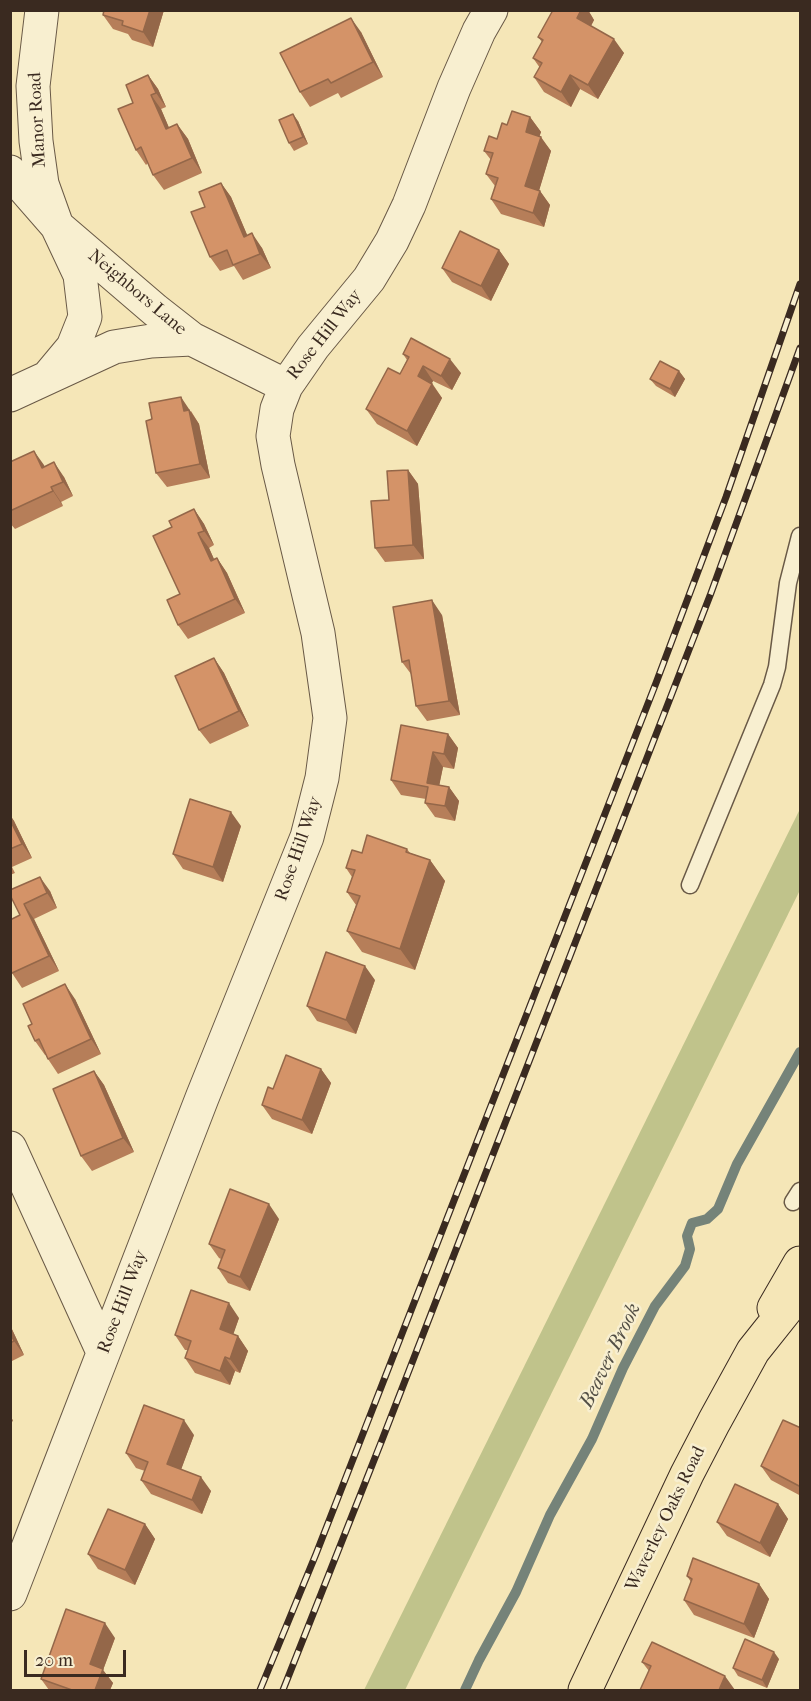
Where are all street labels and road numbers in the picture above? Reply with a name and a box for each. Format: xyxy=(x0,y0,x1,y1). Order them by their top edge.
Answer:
street label: Manor Road xyxy=(25,72,51,168)
street label: Neighbors Lane xyxy=(83,245,191,341)
street label: Rose Hill Way xyxy=(283,285,367,385)
street label: Rose Hill Way xyxy=(271,794,327,904)
street label: Rose Hill Way xyxy=(93,1247,153,1357)
street label: Waverley Oaks Road xyxy=(621,1443,711,1595)

